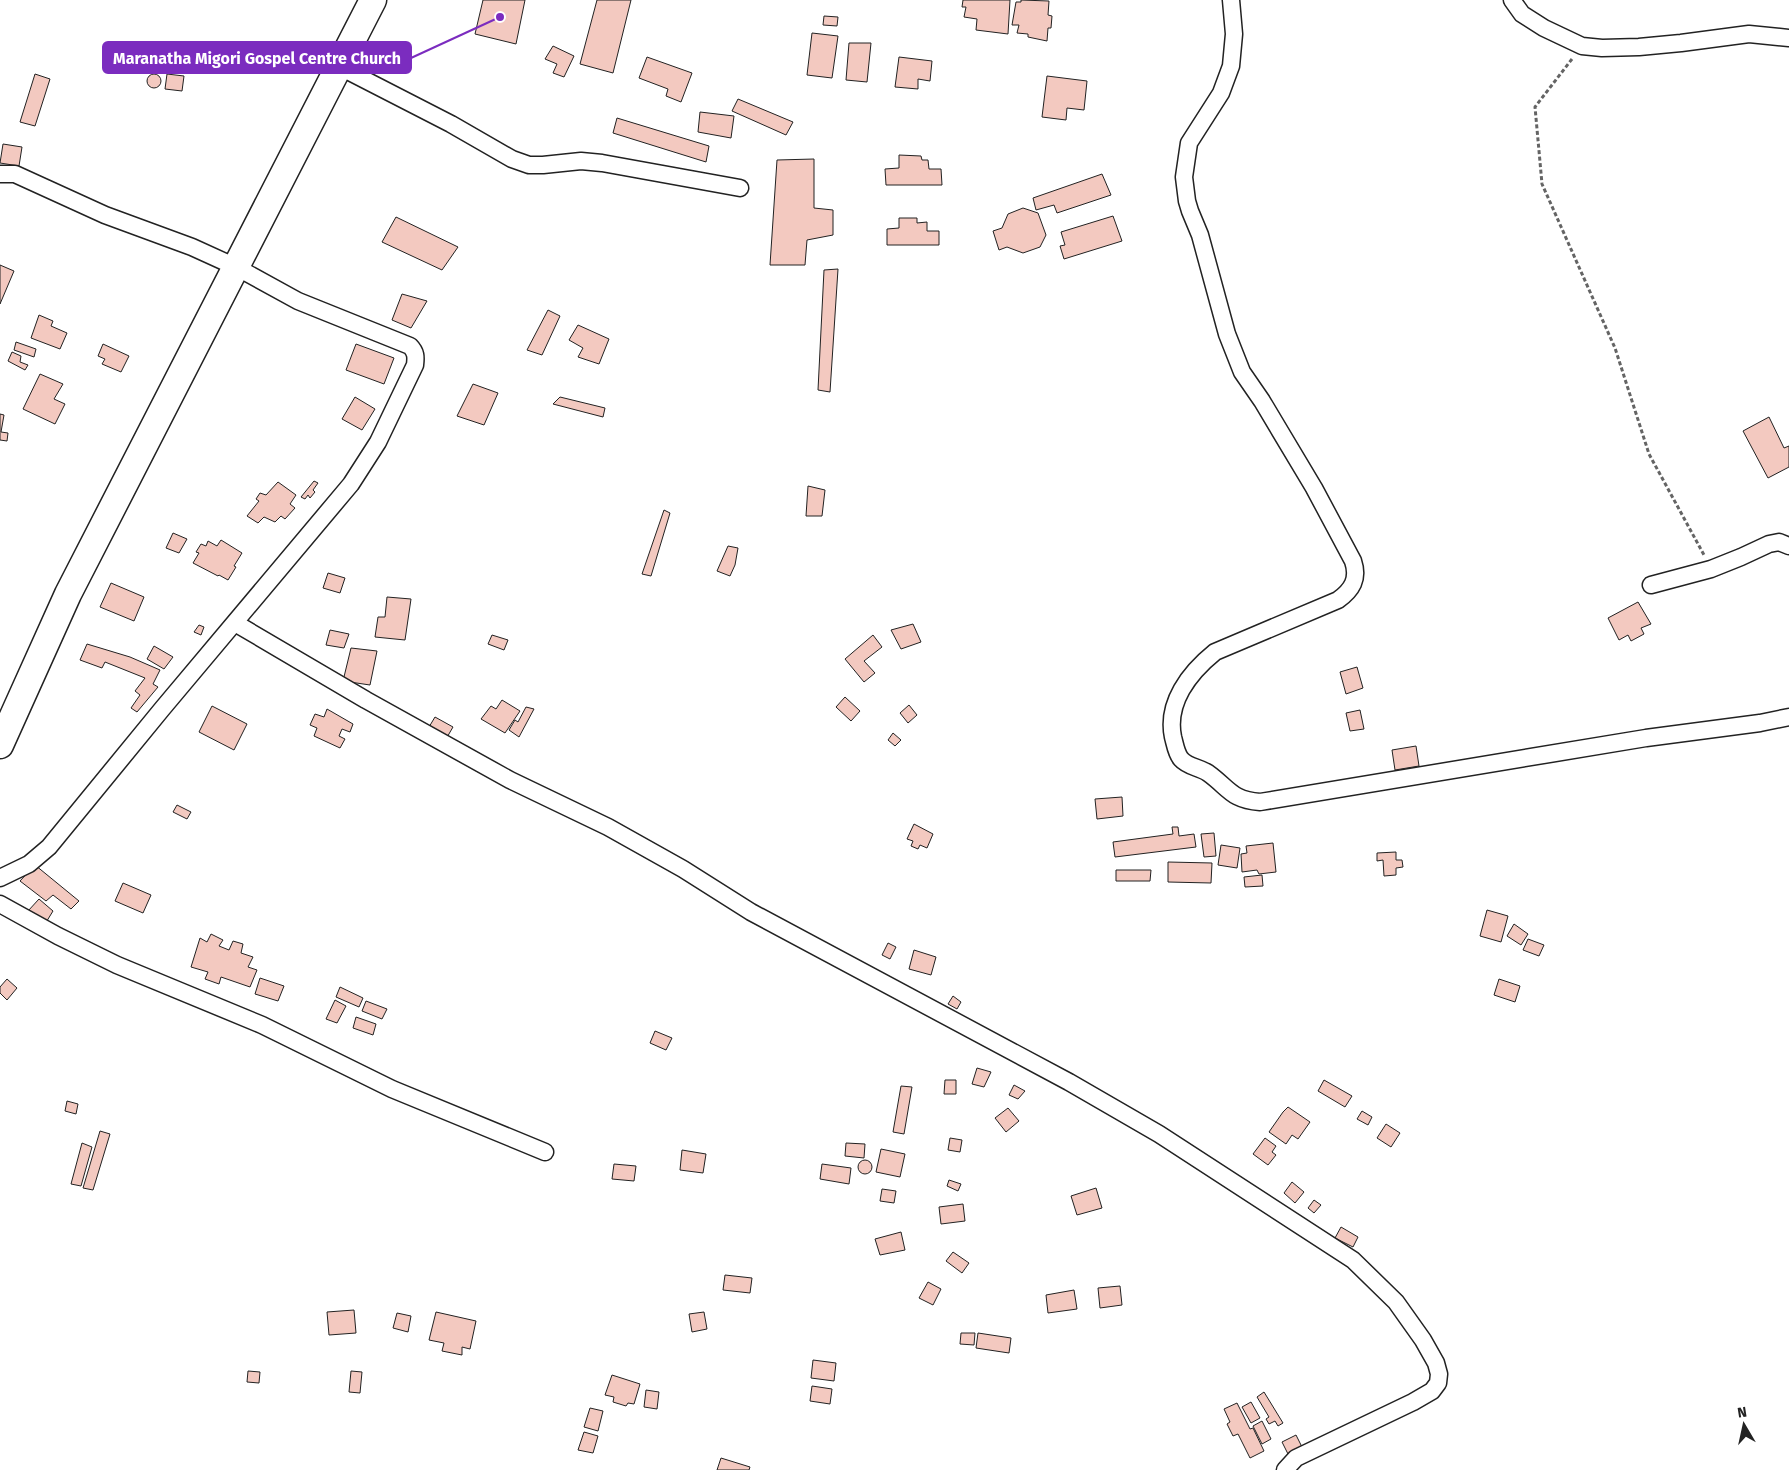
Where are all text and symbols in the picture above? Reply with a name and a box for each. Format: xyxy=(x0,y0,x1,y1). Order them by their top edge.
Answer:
callout: Maranatha Migori Gospel Centre Church xyxy=(103,42,411,73)
text: Maranatha Migori Gospel Centre Church xyxy=(113,49,401,68)
north arrow xyxy=(1719,1400,1769,1450)
text: N xyxy=(1736,1404,1748,1422)

